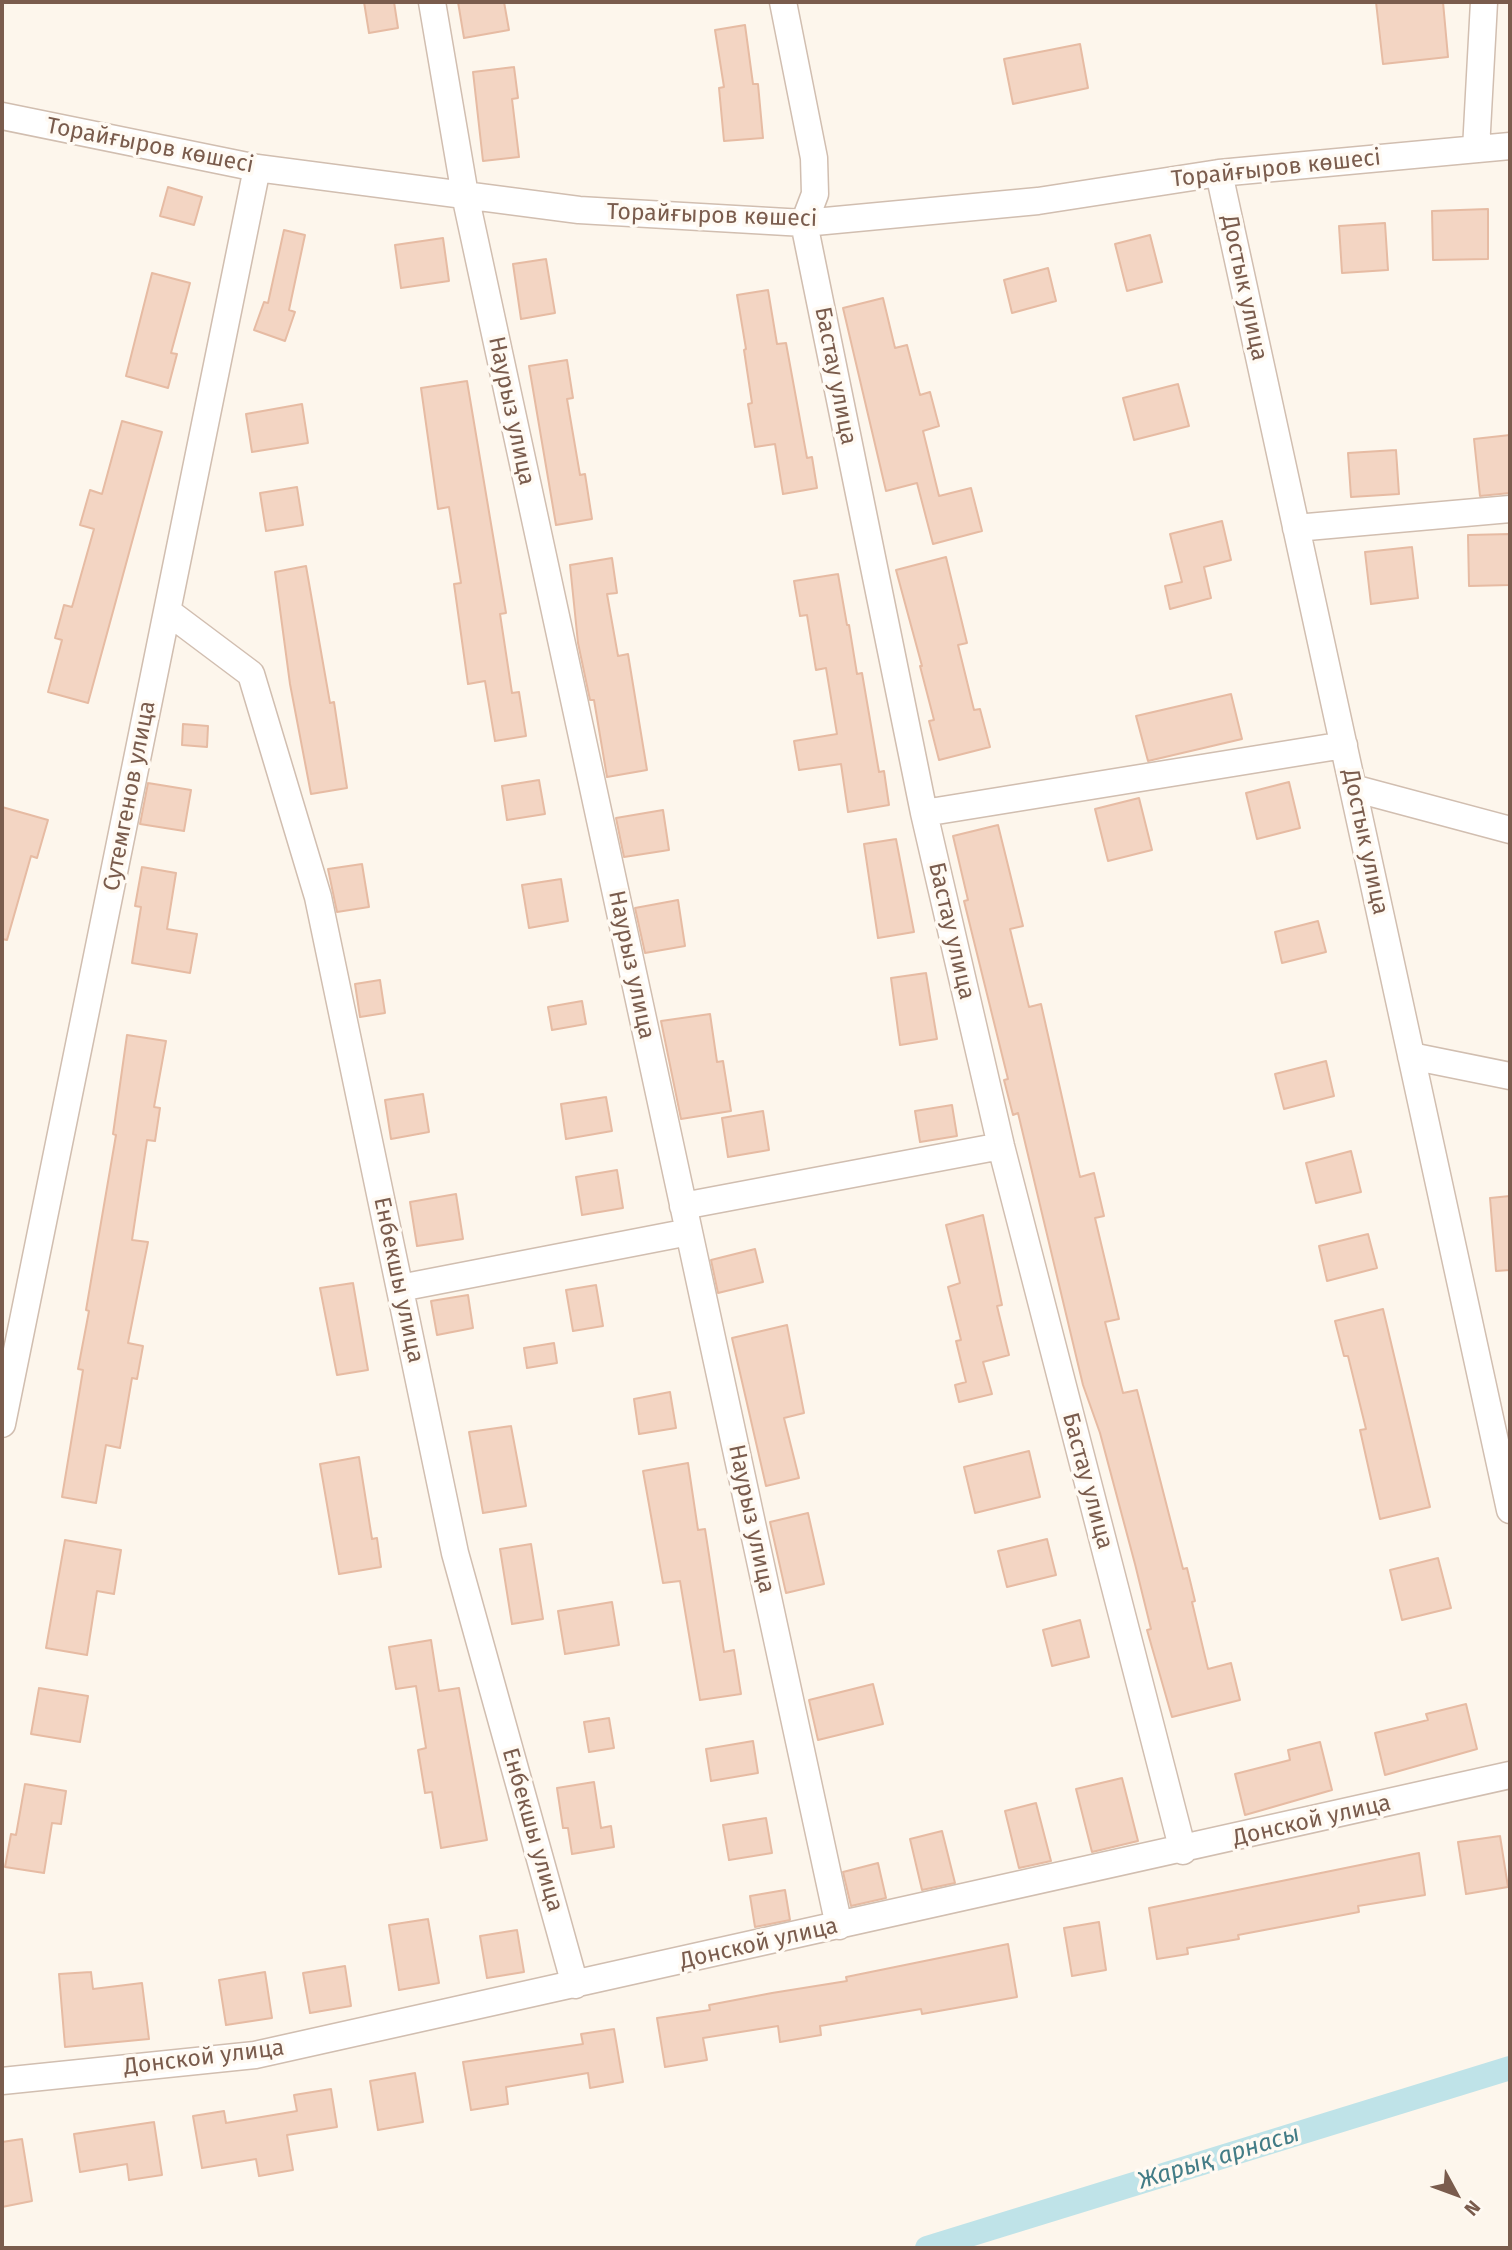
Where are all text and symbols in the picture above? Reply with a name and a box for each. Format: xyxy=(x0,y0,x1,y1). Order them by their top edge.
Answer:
street label: Торайғыров көшесі xyxy=(44,112,256,180)
street label: Торайғыров көшесі xyxy=(1170,144,1382,194)
street label: Торайғыров көшесі xyxy=(606,199,818,233)
street label: Достык улица xyxy=(1215,213,1273,363)
street label: Бастау улица xyxy=(808,305,862,447)
street label: Наурыз улица xyxy=(482,334,540,488)
street label: Сутемгенов улица xyxy=(98,699,162,893)
street label: Достык улица xyxy=(1336,767,1394,917)
street label: Бастау улица xyxy=(922,860,980,1002)
street label: Наурыз улица xyxy=(602,888,660,1042)
street label: Енбекшы улица xyxy=(367,1195,429,1365)
street label: Бастау улица xyxy=(1056,1410,1118,1552)
street label: Наурыз улица xyxy=(722,1442,780,1596)
street label: Енбекшы улица xyxy=(495,1745,569,1915)
street label: Донской улица xyxy=(1230,1789,1394,1853)
street label: Донской улица xyxy=(677,1912,841,1976)
street label: Донской улица xyxy=(122,2034,286,2082)
water label: Жарық арнасы xyxy=(1135,2120,1303,2196)
north arrow xyxy=(1421,2159,1491,2229)
text: N xyxy=(1459,2196,1485,2220)

